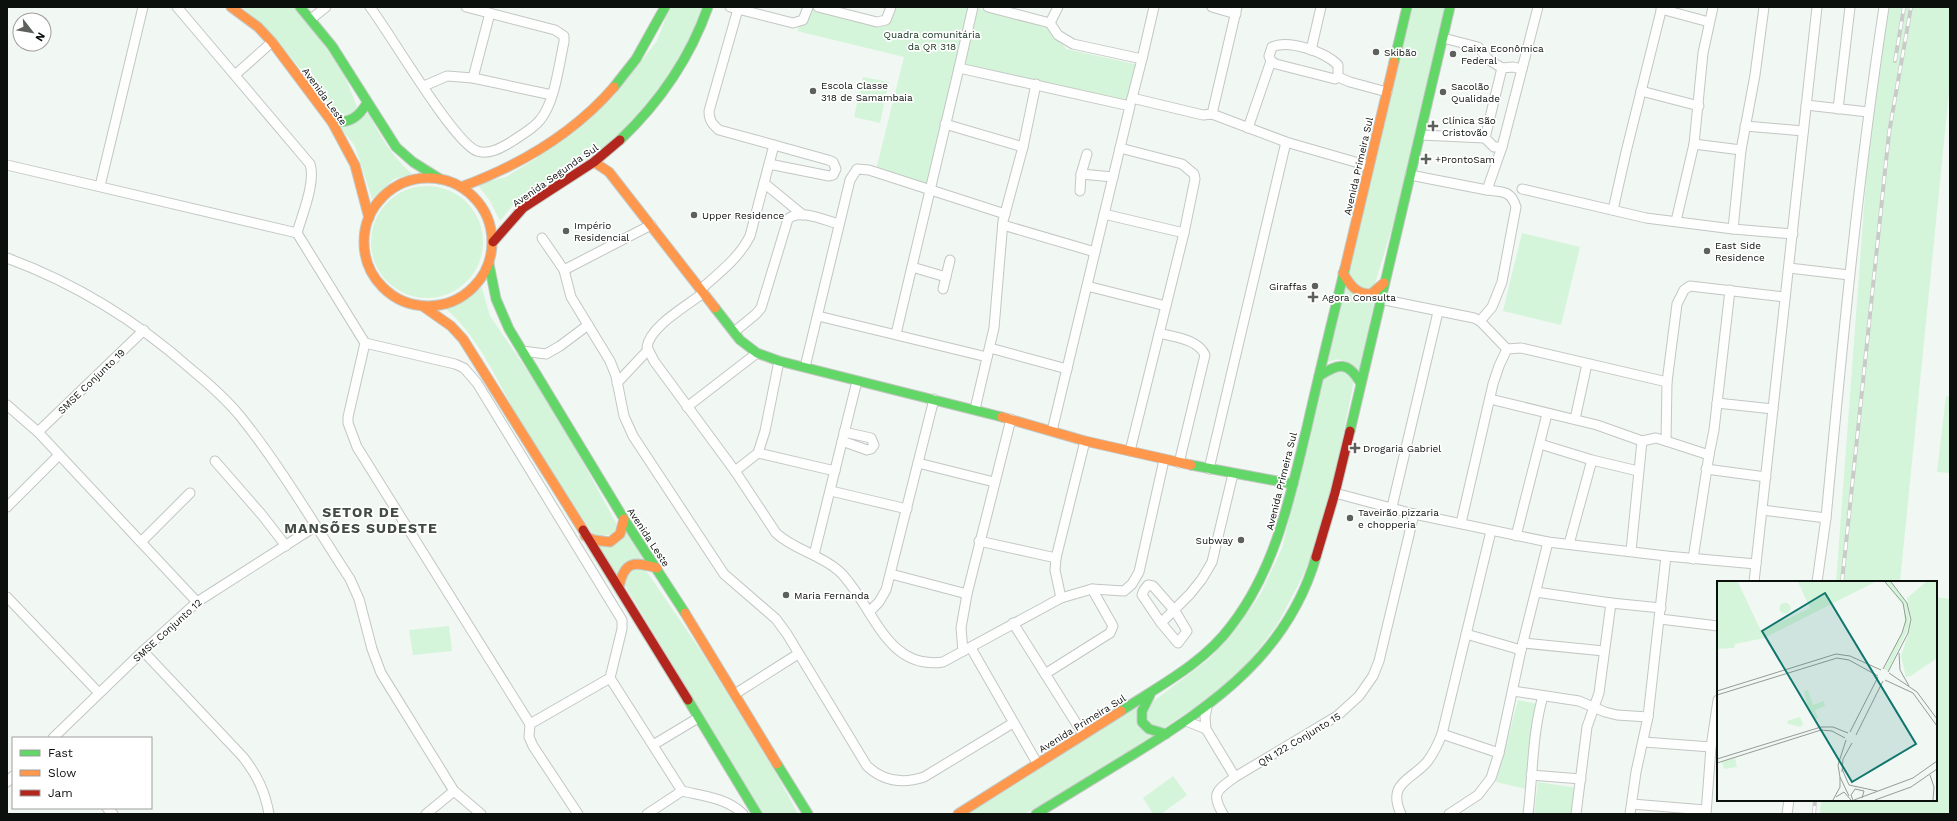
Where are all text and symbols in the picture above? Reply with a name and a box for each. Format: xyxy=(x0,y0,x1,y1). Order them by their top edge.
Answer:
north arrow xyxy=(12,12,52,52)
park label: Quadra comunitária da QR 318 xyxy=(884,29,981,52)
text: N xyxy=(32,30,48,44)
place label: Caixa Econômica Federal xyxy=(1461,43,1544,66)
marker: Skibão xyxy=(1371,47,1381,57)
place label: Skibão xyxy=(1384,47,1417,58)
marker: Caixa Econômica Federal xyxy=(1448,49,1458,59)
street label: Avenida Leste xyxy=(300,66,349,127)
place label: Escola Classe 318 de Samambaia xyxy=(821,80,913,103)
place label: Sacolão Qualidade xyxy=(1451,81,1500,104)
marker: Escola Classe 318 de Samambaia xyxy=(808,86,818,96)
marker: Sacolão Qualidade xyxy=(1438,87,1448,97)
place label: Clínica São Cristovão xyxy=(1442,115,1496,138)
street label: Avenida Primeira Sul xyxy=(1342,116,1375,216)
marker: Clínica São Cristovão xyxy=(1427,120,1439,132)
street label: Avenida Segunda Sul xyxy=(510,142,600,209)
marker: +ProntoSam xyxy=(1420,153,1432,165)
place label: +ProntoSam xyxy=(1435,154,1495,165)
marker: Upper Residence xyxy=(689,210,699,220)
place label: Upper Residence xyxy=(702,210,785,221)
place label: Império Residencial xyxy=(574,220,629,243)
marker: Império Residencial xyxy=(561,226,571,236)
place label: East Side Residence xyxy=(1715,240,1765,263)
marker: East Side Residence xyxy=(1702,246,1712,256)
place label: Giraffas xyxy=(1269,281,1307,292)
marker: Giraffas xyxy=(1310,281,1320,291)
marker: Agora Consulta xyxy=(1307,291,1319,303)
place label: Agora Consulta xyxy=(1322,292,1396,303)
street label: SMSE Conjunto 19 xyxy=(56,347,127,416)
street label: Avenida Primeira Sul xyxy=(1264,431,1299,531)
marker: Drogaria Gabriel xyxy=(1350,443,1360,453)
place label: Drogaria Gabriel xyxy=(1363,443,1441,454)
district label: SETOR DE MANSÕES SUDESTE xyxy=(284,504,438,536)
street label: Avenida Leste xyxy=(625,506,672,569)
place label: Taveirão pizzaria e chopperia xyxy=(1358,507,1439,530)
marker: Taveirão pizzaria e chopperia xyxy=(1345,513,1355,523)
place label: Subway xyxy=(1196,535,1234,546)
marker: Subway xyxy=(1236,535,1246,545)
inset map xyxy=(1717,581,1937,801)
marker: Maria Fernanda xyxy=(781,590,791,600)
place label: Maria Fernanda xyxy=(794,590,869,601)
street label: SMSE Conjunto 12 xyxy=(131,597,204,664)
street label: Avenida Primeira Sul xyxy=(1037,692,1128,755)
street label: QN 122 Conjunto 15 xyxy=(1256,710,1343,768)
legend xyxy=(12,737,152,809)
text: Fast xyxy=(48,746,73,760)
text: Slow xyxy=(48,766,76,780)
text: Jam xyxy=(48,786,73,800)

